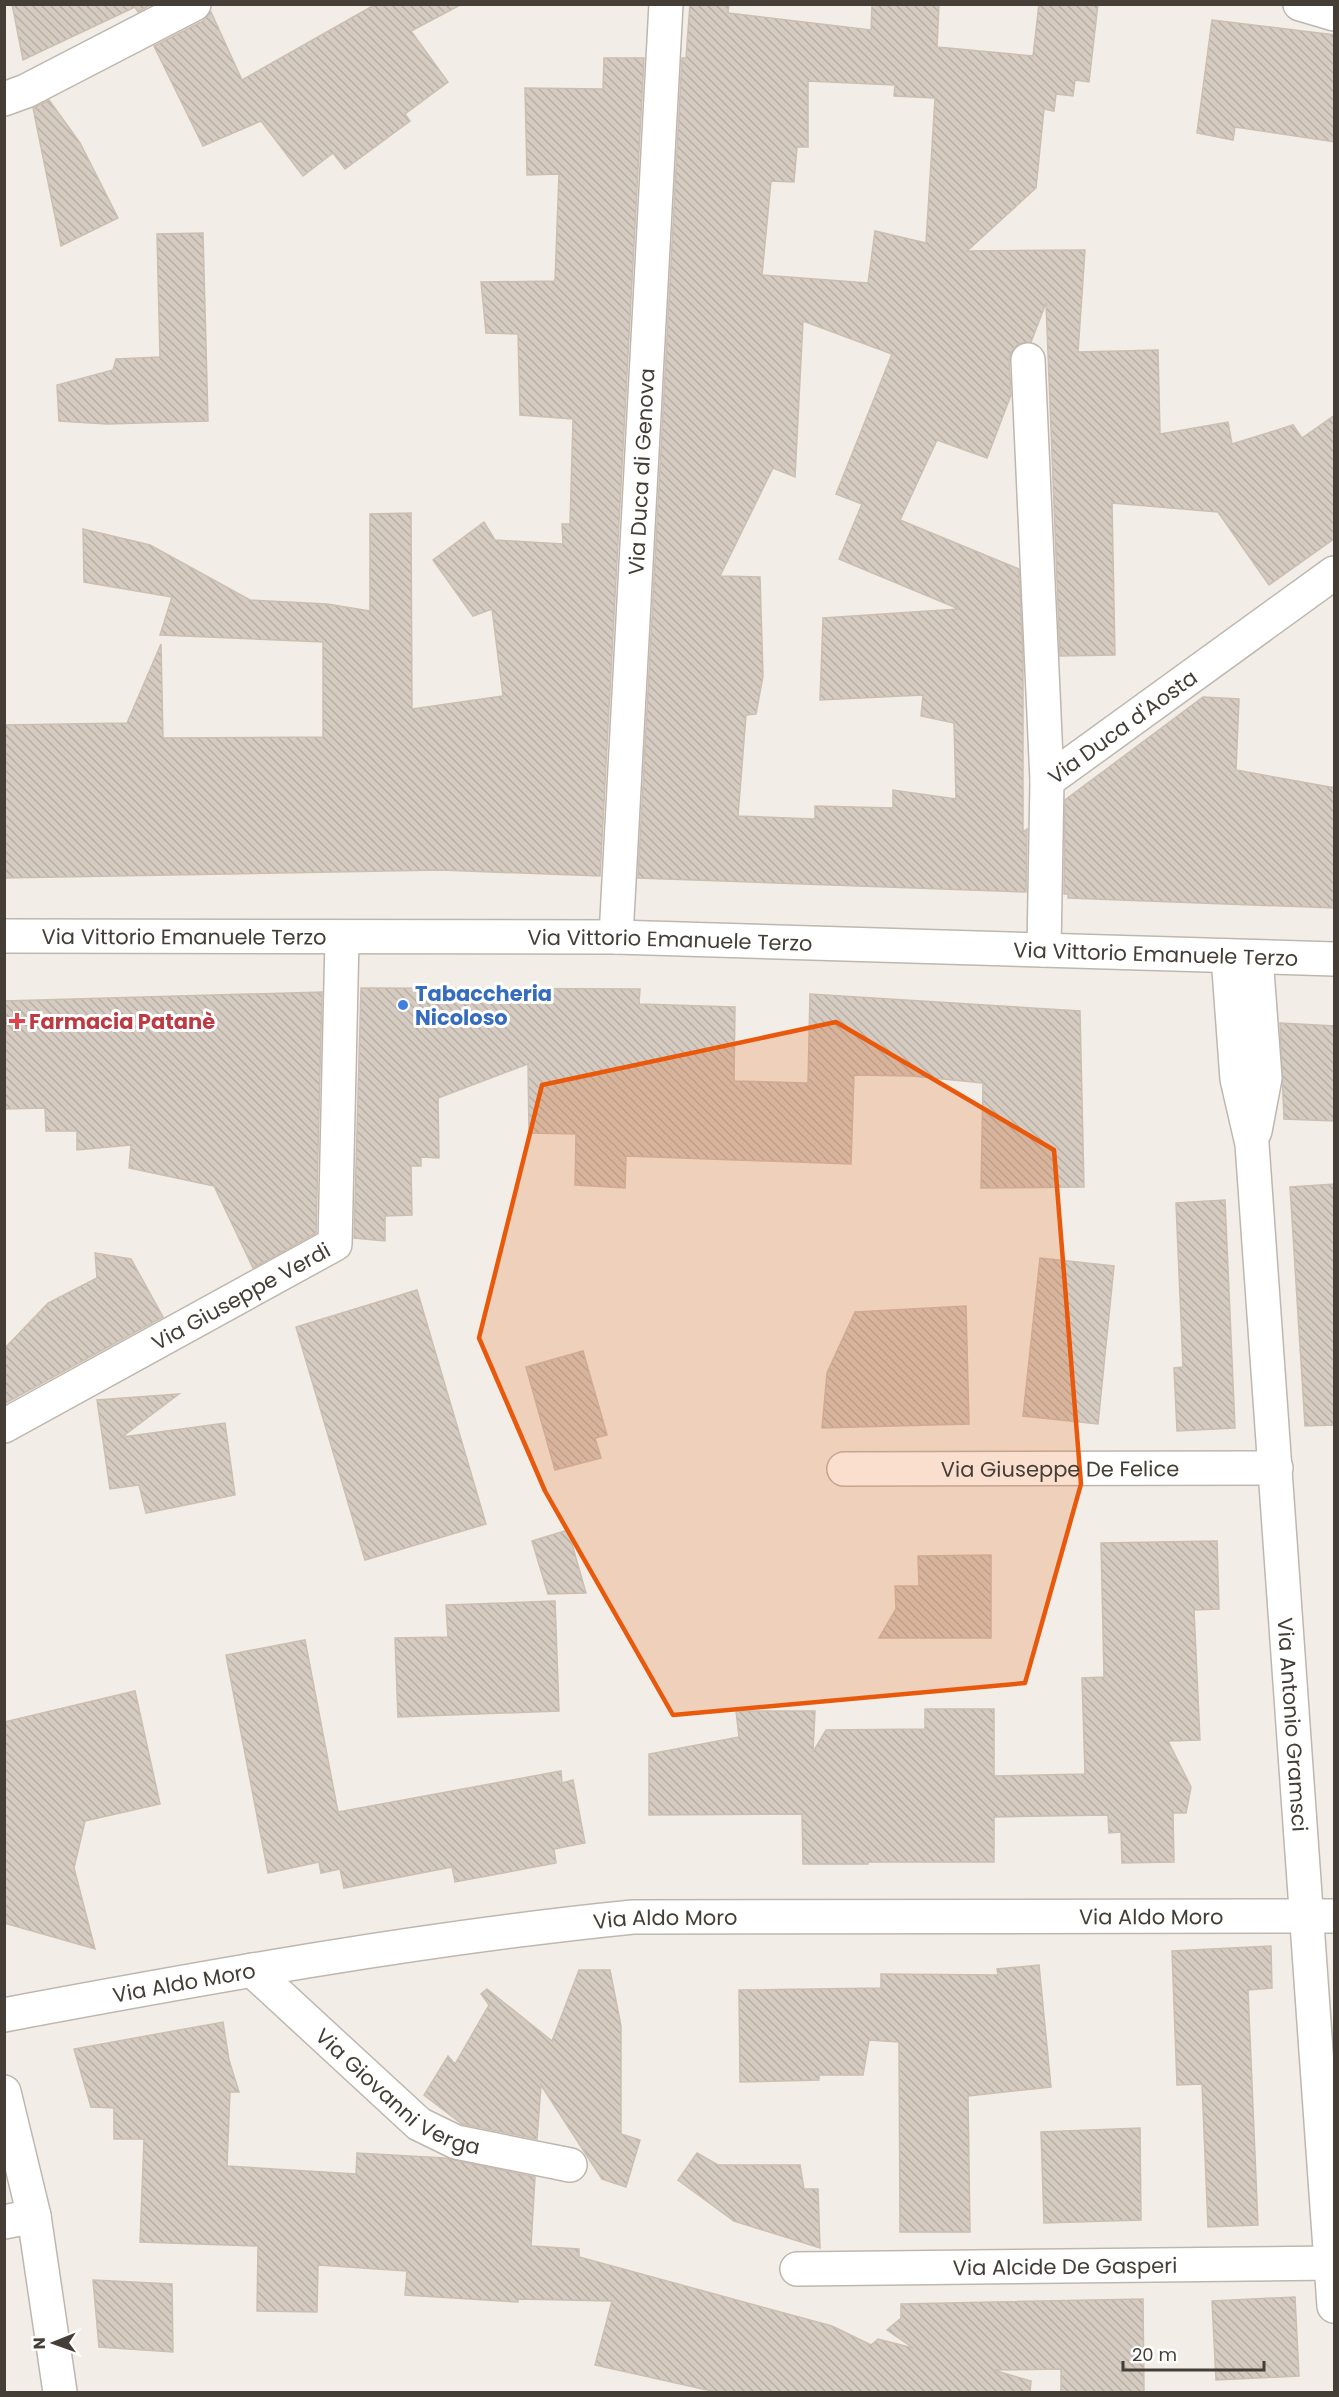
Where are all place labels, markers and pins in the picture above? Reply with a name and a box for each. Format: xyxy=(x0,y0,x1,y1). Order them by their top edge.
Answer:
place label: Tabaccheria Nicoloso xyxy=(415,979,552,1032)
marker: Tabaccheria Nicoloso xyxy=(396,998,410,1012)
place label: Farmacia Patanè xyxy=(29,1007,215,1036)
marker: Farmacia Patanè xyxy=(10,1014,24,1028)

